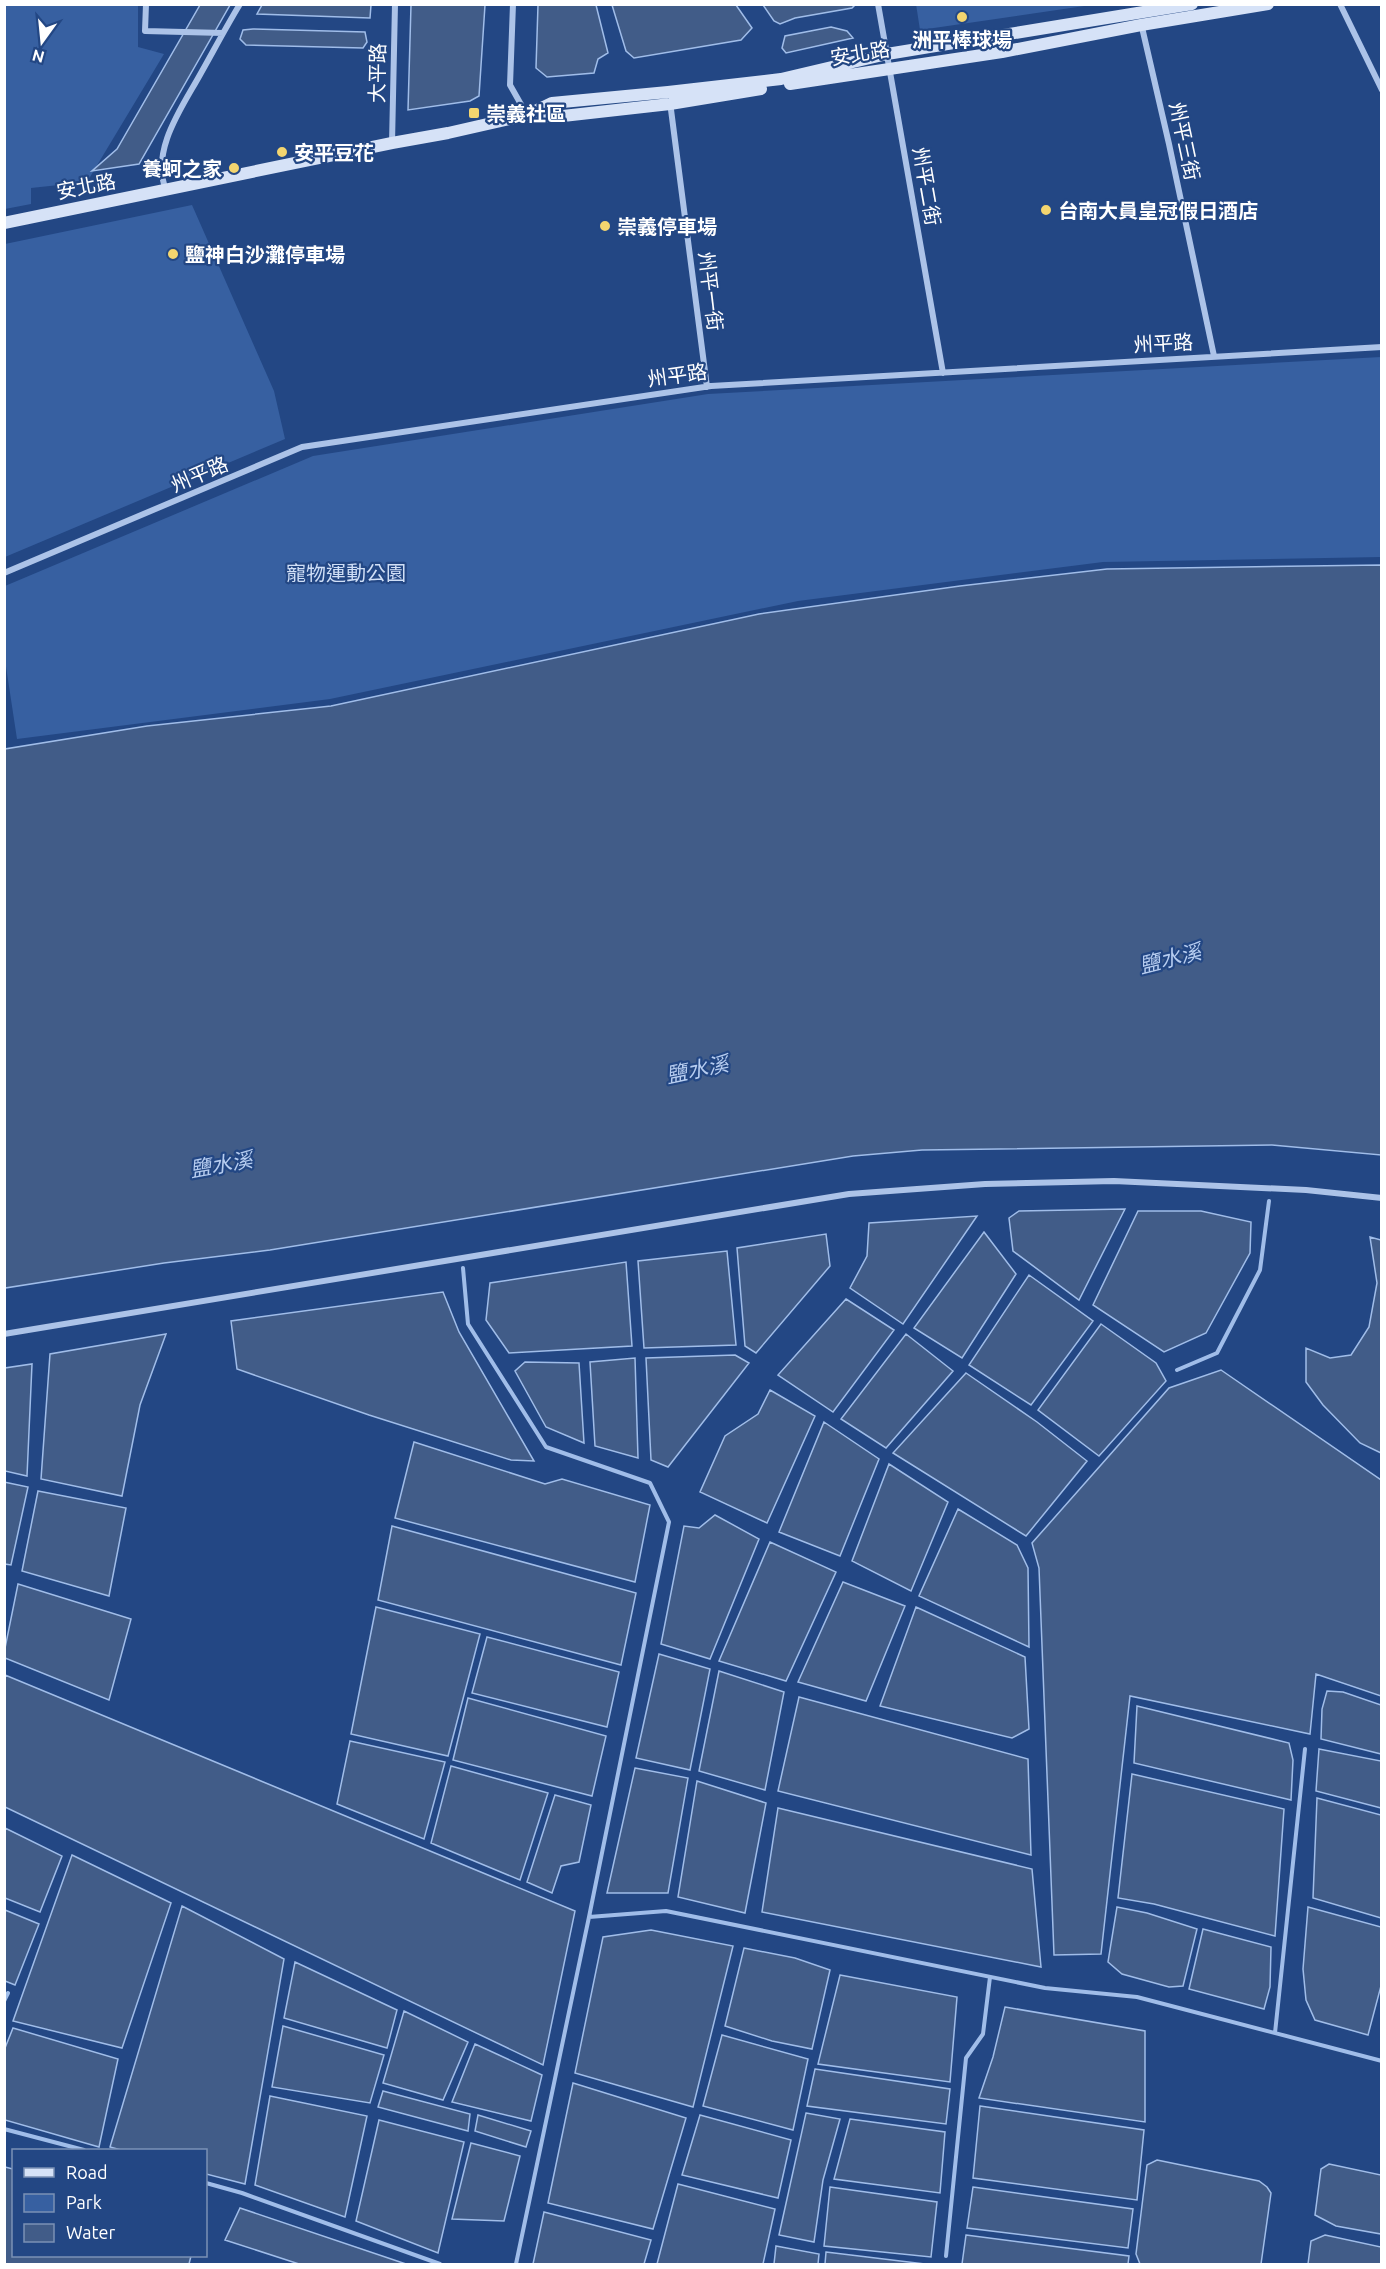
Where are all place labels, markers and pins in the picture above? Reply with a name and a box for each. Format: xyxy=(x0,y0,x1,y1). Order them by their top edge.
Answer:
marker: 洲平棒球場 xyxy=(955,10,969,24)
place label: 洲平棒球場 xyxy=(912,28,1012,51)
place label: 崇義社區 xyxy=(486,102,566,125)
marker: 崇義社區 xyxy=(467,106,481,120)
place label: 安平豆花 xyxy=(294,141,374,164)
marker: 安平豆花 xyxy=(275,145,289,159)
place label: 養蚵之家 xyxy=(142,157,222,180)
marker: 養蚵之家 xyxy=(227,161,241,175)
place label: 台南大員皇冠假日酒店 xyxy=(1058,199,1258,222)
marker: 台南大員皇冠假日酒店 xyxy=(1039,203,1053,217)
place label: 崇義停車場 xyxy=(617,215,717,238)
marker: 崇義停車場 xyxy=(598,219,612,233)
place label: 鹽神白沙灘停車場 xyxy=(185,243,345,266)
marker: 鹽神白沙灘停車場 xyxy=(166,247,180,261)

